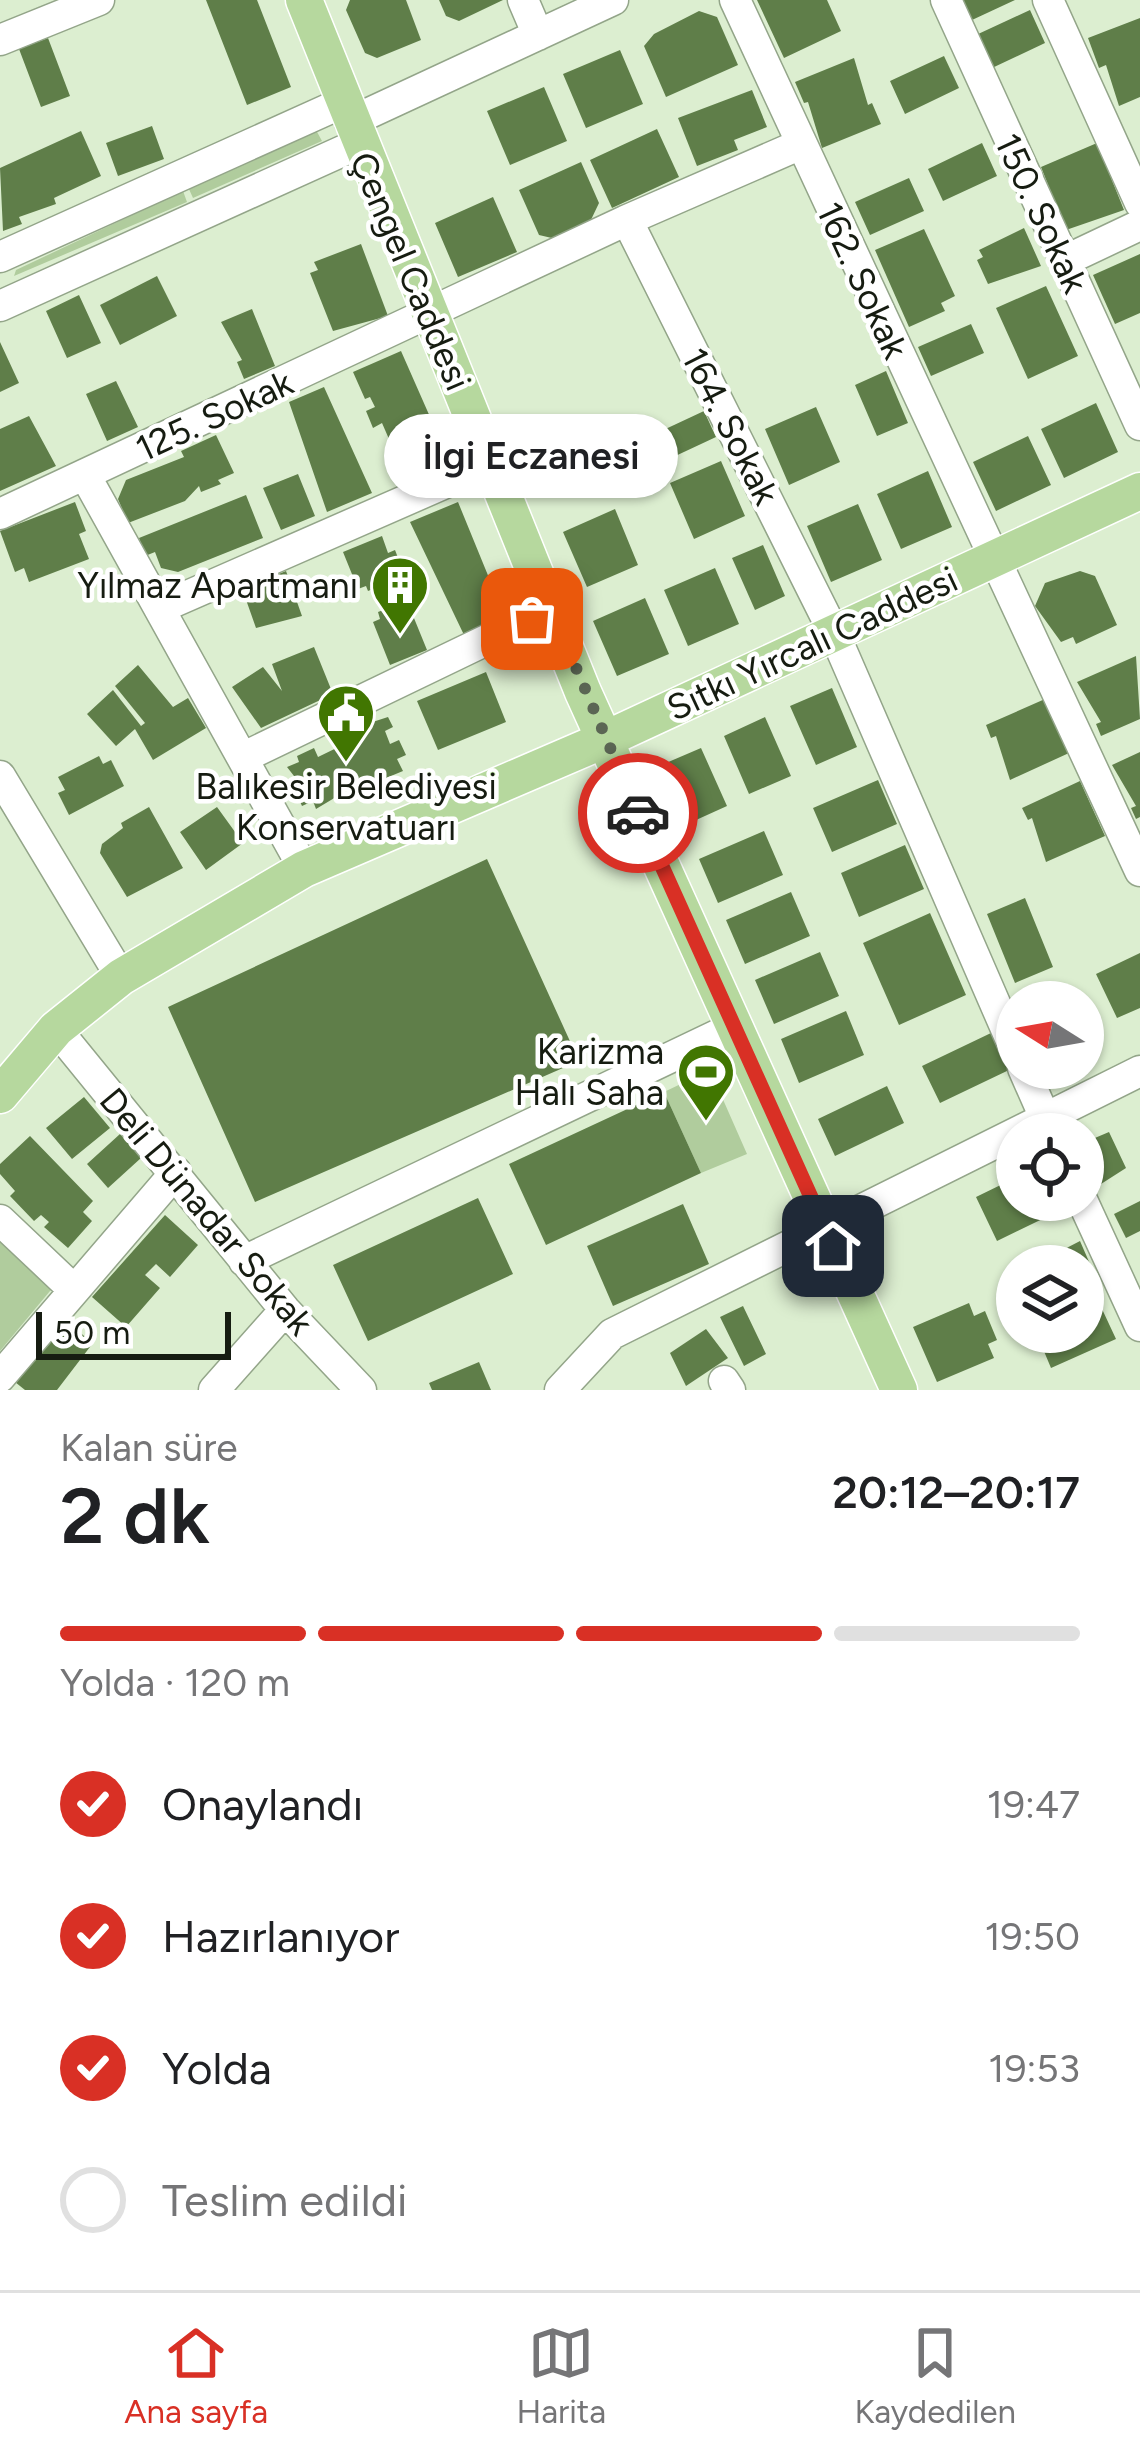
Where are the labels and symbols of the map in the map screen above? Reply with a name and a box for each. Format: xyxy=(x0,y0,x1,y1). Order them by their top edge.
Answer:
street label: 150. Sokak xyxy=(986,127,1097,300)
street label: Çengel Caddesi xyxy=(341,146,480,397)
street label: 162. Sokak xyxy=(808,195,918,366)
street label: 164. Sokak xyxy=(673,341,789,512)
street label: 125. Sokak xyxy=(129,360,300,470)
callout: İlgi Eczanesi xyxy=(385,415,679,499)
building icon: Yılmaz Apartmanı xyxy=(369,554,431,636)
street label: Sıtkı Yırcalı Caddesi xyxy=(660,557,964,730)
place label: Yılmaz Apartmanı xyxy=(77,564,358,607)
pin xyxy=(481,568,583,670)
public building icon: Balıkesir Belediyesi Konservatuarı xyxy=(315,682,377,764)
courier xyxy=(578,753,698,873)
place label: Balıkesir Belediyesi Konservatuarı xyxy=(195,765,497,849)
north arrow xyxy=(996,981,1104,1089)
place label: Karizma Halı Saha xyxy=(515,1030,664,1114)
sports icon: Karizma Halı Saha xyxy=(675,1041,737,1123)
street label: Deli Dünadar Sokak xyxy=(91,1079,323,1344)
pin xyxy=(782,1195,884,1297)
scale bar xyxy=(36,1306,231,1359)

